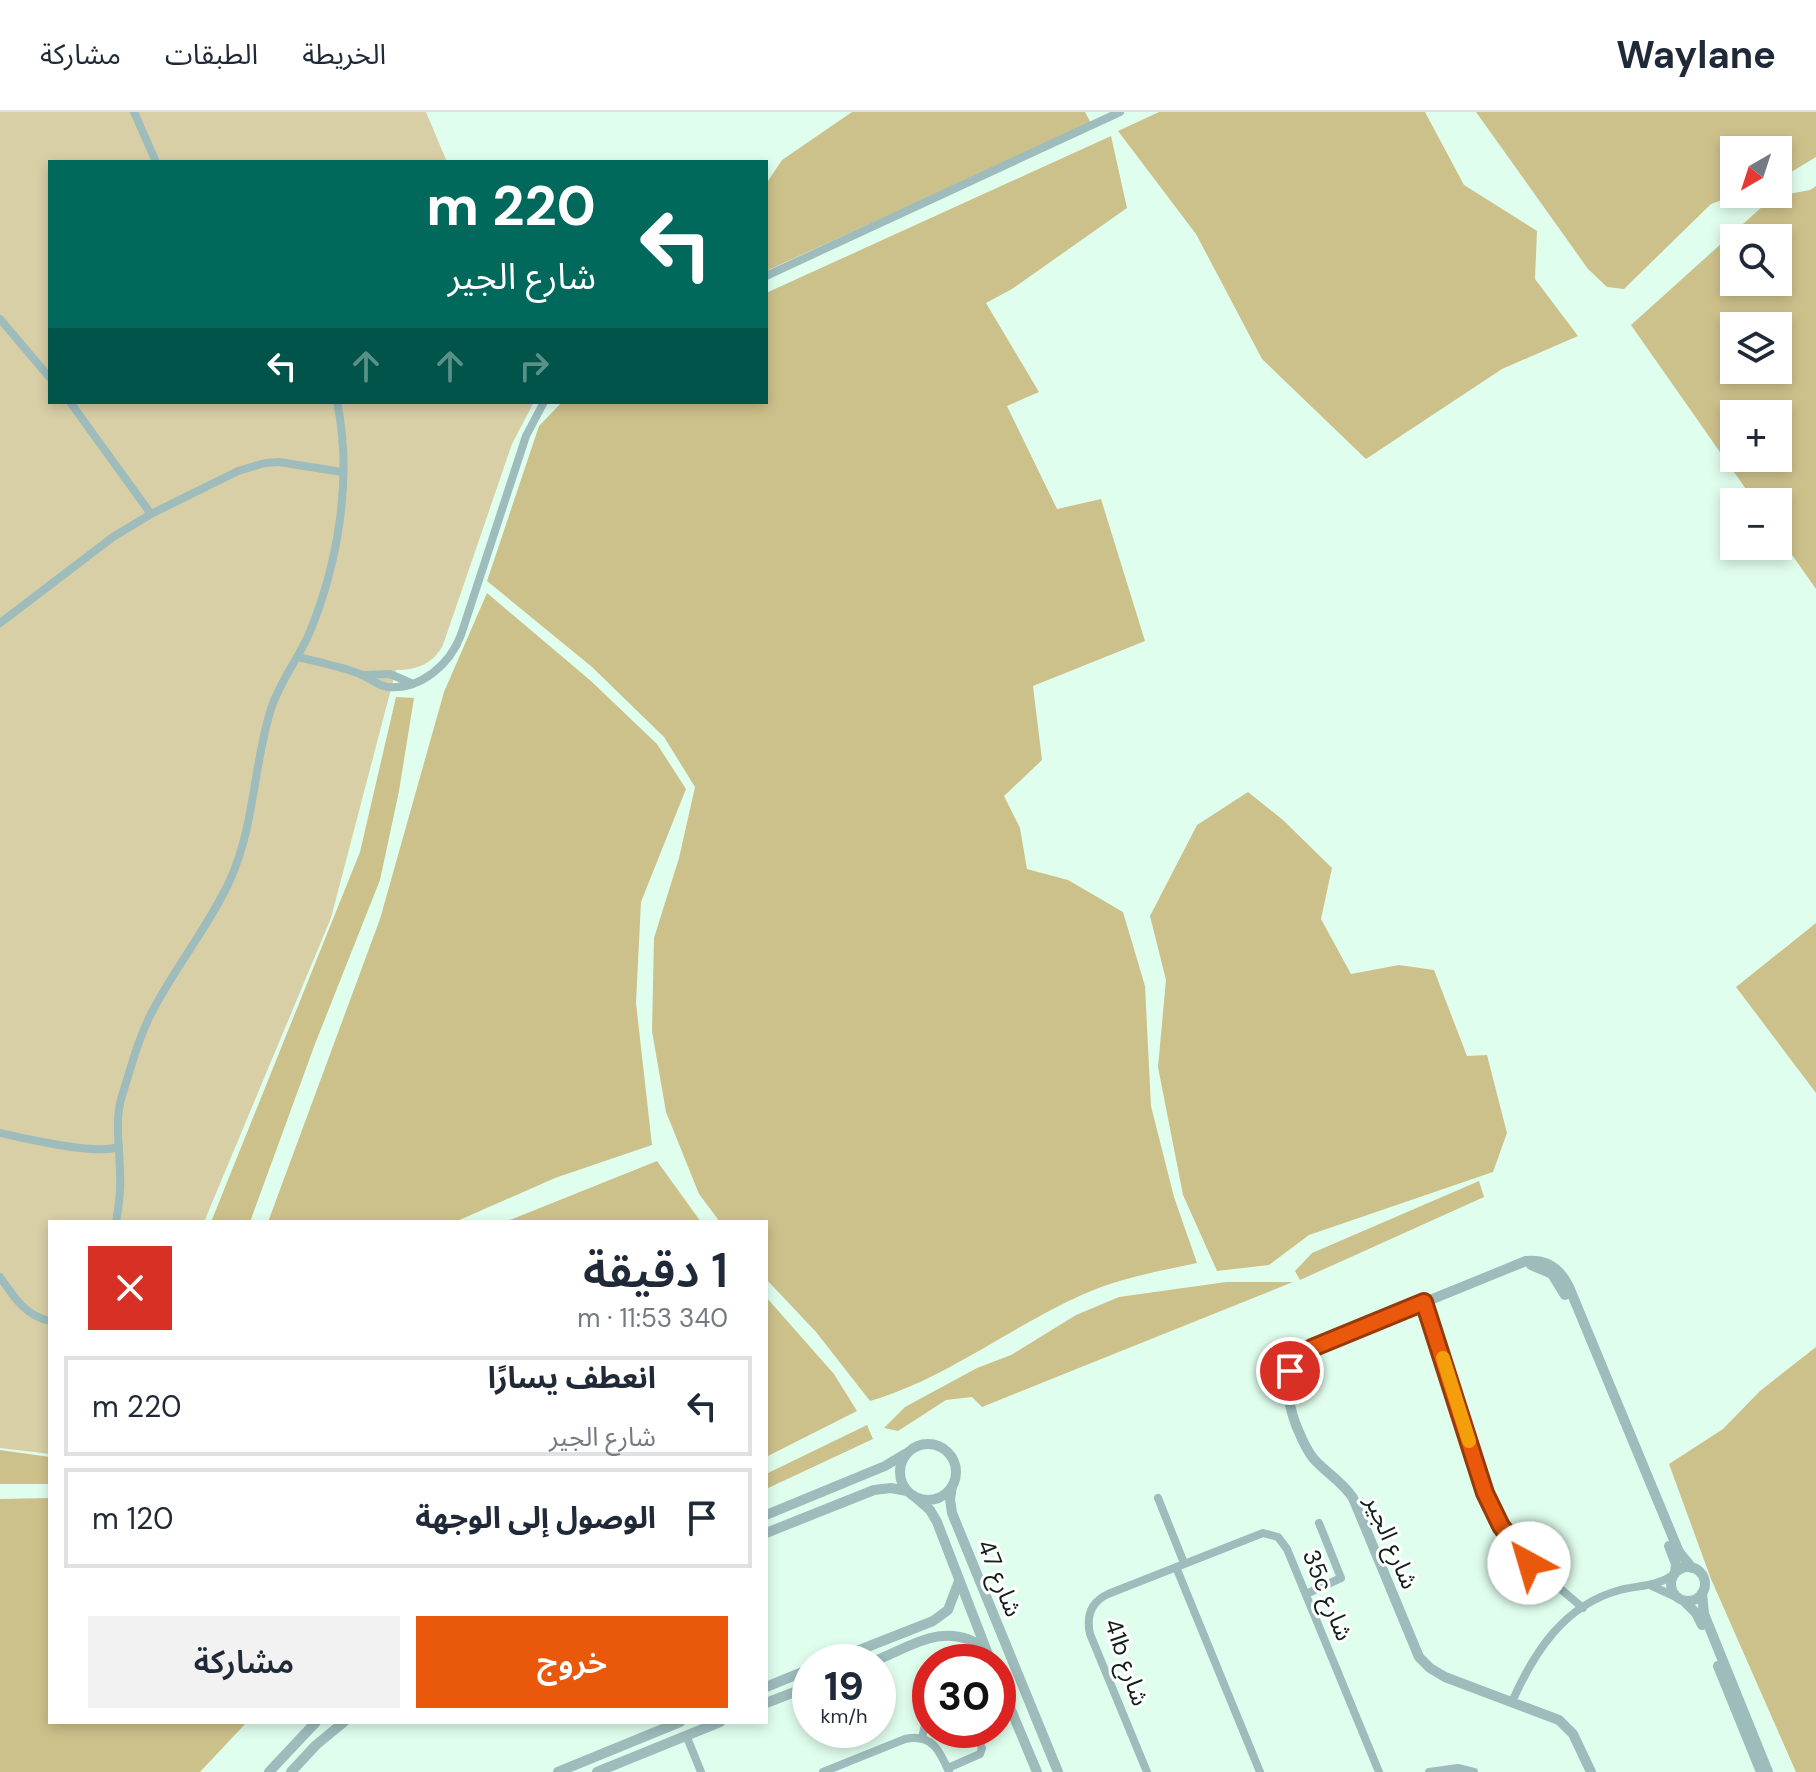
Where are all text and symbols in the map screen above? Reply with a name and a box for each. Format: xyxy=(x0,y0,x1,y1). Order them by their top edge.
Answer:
text: Waylane xyxy=(1616,30,1776,80)
text: مشاركة xyxy=(40,36,121,73)
text: الطبقات xyxy=(165,36,258,73)
text: الخريطة xyxy=(302,36,386,73)
north arrow xyxy=(1720,136,1792,208)
map controls xyxy=(1720,136,1792,560)
text: 220 m xyxy=(426,169,596,242)
icon: left xyxy=(624,192,728,296)
button: search xyxy=(1720,224,1792,296)
text: شارع الجير xyxy=(448,253,596,300)
button: layers xyxy=(1720,312,1792,384)
icon: left xyxy=(260,344,304,388)
icon: ahead xyxy=(344,344,388,388)
icon: ahead xyxy=(428,344,472,388)
icon: right xyxy=(512,344,556,388)
button: + xyxy=(1720,400,1792,472)
button: − xyxy=(1720,488,1792,560)
text: 1 دقيقة xyxy=(583,1239,728,1302)
button: close xyxy=(88,1246,172,1330)
text: 340 m · 11:53 xyxy=(577,1301,728,1335)
pin xyxy=(1256,1337,1324,1405)
icon: arrive xyxy=(1268,1349,1312,1393)
text: انعطف يسارًا xyxy=(488,1358,656,1397)
icon: left xyxy=(680,1384,724,1428)
text: 220 m xyxy=(92,1387,182,1426)
text: شارع الجير xyxy=(549,1420,656,1454)
street label: شارع الجير xyxy=(1356,1490,1426,1594)
icon: arrive xyxy=(680,1496,724,1540)
text: الوصول إلى الوجهة xyxy=(415,1498,656,1537)
text: 120 m xyxy=(92,1499,174,1538)
position arrow xyxy=(1487,1521,1571,1605)
street label: شارع 47 xyxy=(969,1535,1029,1622)
street label: 35c شارع xyxy=(1294,1545,1360,1646)
street label: 41b شارع xyxy=(1096,1614,1156,1710)
button: مشاركة xyxy=(88,1616,400,1708)
button: خروج xyxy=(416,1616,728,1708)
speed limit sign: 30 xyxy=(912,1644,1016,1748)
text: 19 xyxy=(824,1660,864,1712)
text: km/h xyxy=(820,1703,868,1729)

